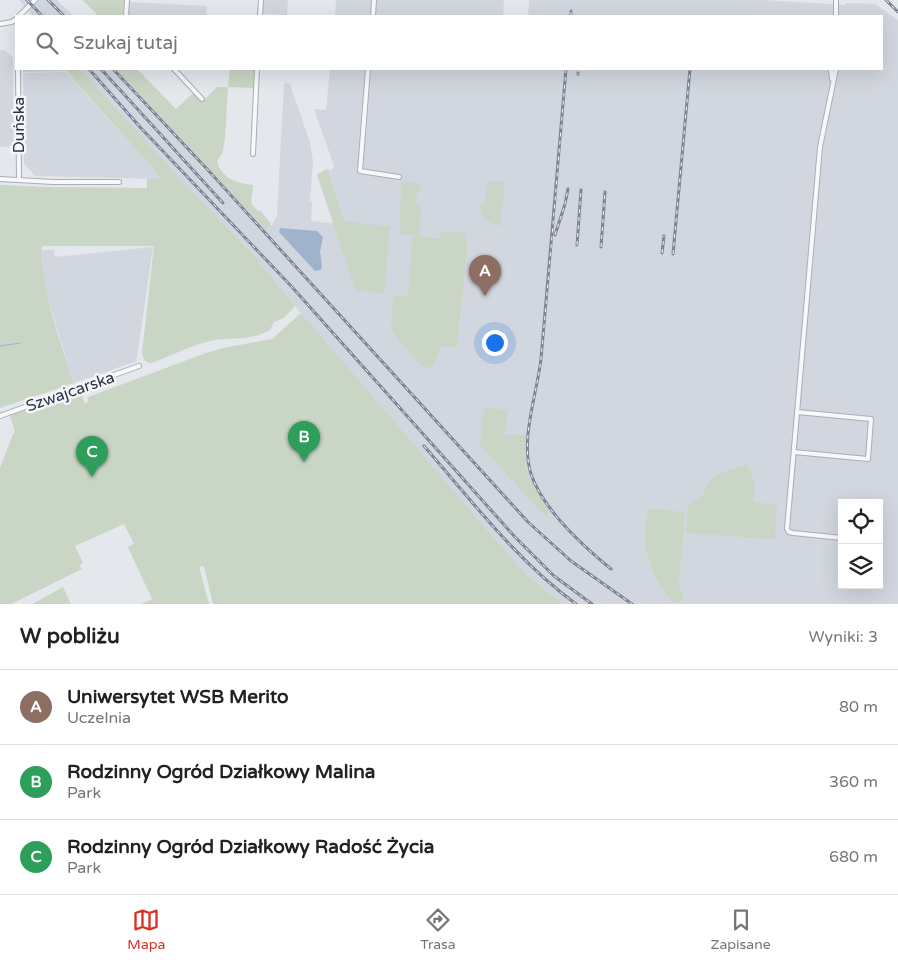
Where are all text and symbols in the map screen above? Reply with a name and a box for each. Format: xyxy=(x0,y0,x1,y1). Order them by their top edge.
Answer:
search box xyxy=(15,15,883,70)
icon: search xyxy=(33,29,61,57)
text: Szukaj tutaj xyxy=(73,32,178,54)
street label: Duńska xyxy=(9,97,29,153)
pin: A xyxy=(469,255,501,296)
your location xyxy=(482,330,508,356)
street label: Szwajcarska xyxy=(23,367,117,416)
pin: B xyxy=(288,421,320,462)
pin: C xyxy=(76,436,108,477)
map controls xyxy=(838,499,883,589)
button: locate xyxy=(838,499,883,544)
button: layers xyxy=(838,544,883,589)
text: W pobliżu xyxy=(20,624,120,649)
text: Wyniki: 3 xyxy=(809,627,878,647)
text: Uniwersytet WSB Merito xyxy=(67,686,289,708)
text: A xyxy=(30,697,42,717)
text: 80 m xyxy=(839,697,878,717)
text: Uczelnia xyxy=(67,708,131,728)
text: Rodzinny Ogród Działkowy Malina xyxy=(67,761,376,783)
text: B xyxy=(30,772,42,792)
text: 360 m xyxy=(829,772,878,792)
text: Park xyxy=(67,783,101,803)
text: Rodzinny Ogród Działkowy Radość Życia xyxy=(67,836,434,858)
text: C xyxy=(30,847,42,867)
text: 680 m xyxy=(829,847,878,867)
text: Park xyxy=(67,858,101,878)
tab: Mapa xyxy=(127,906,165,953)
tab: Trasa xyxy=(420,906,456,953)
tab: Zapisane xyxy=(710,906,771,953)

